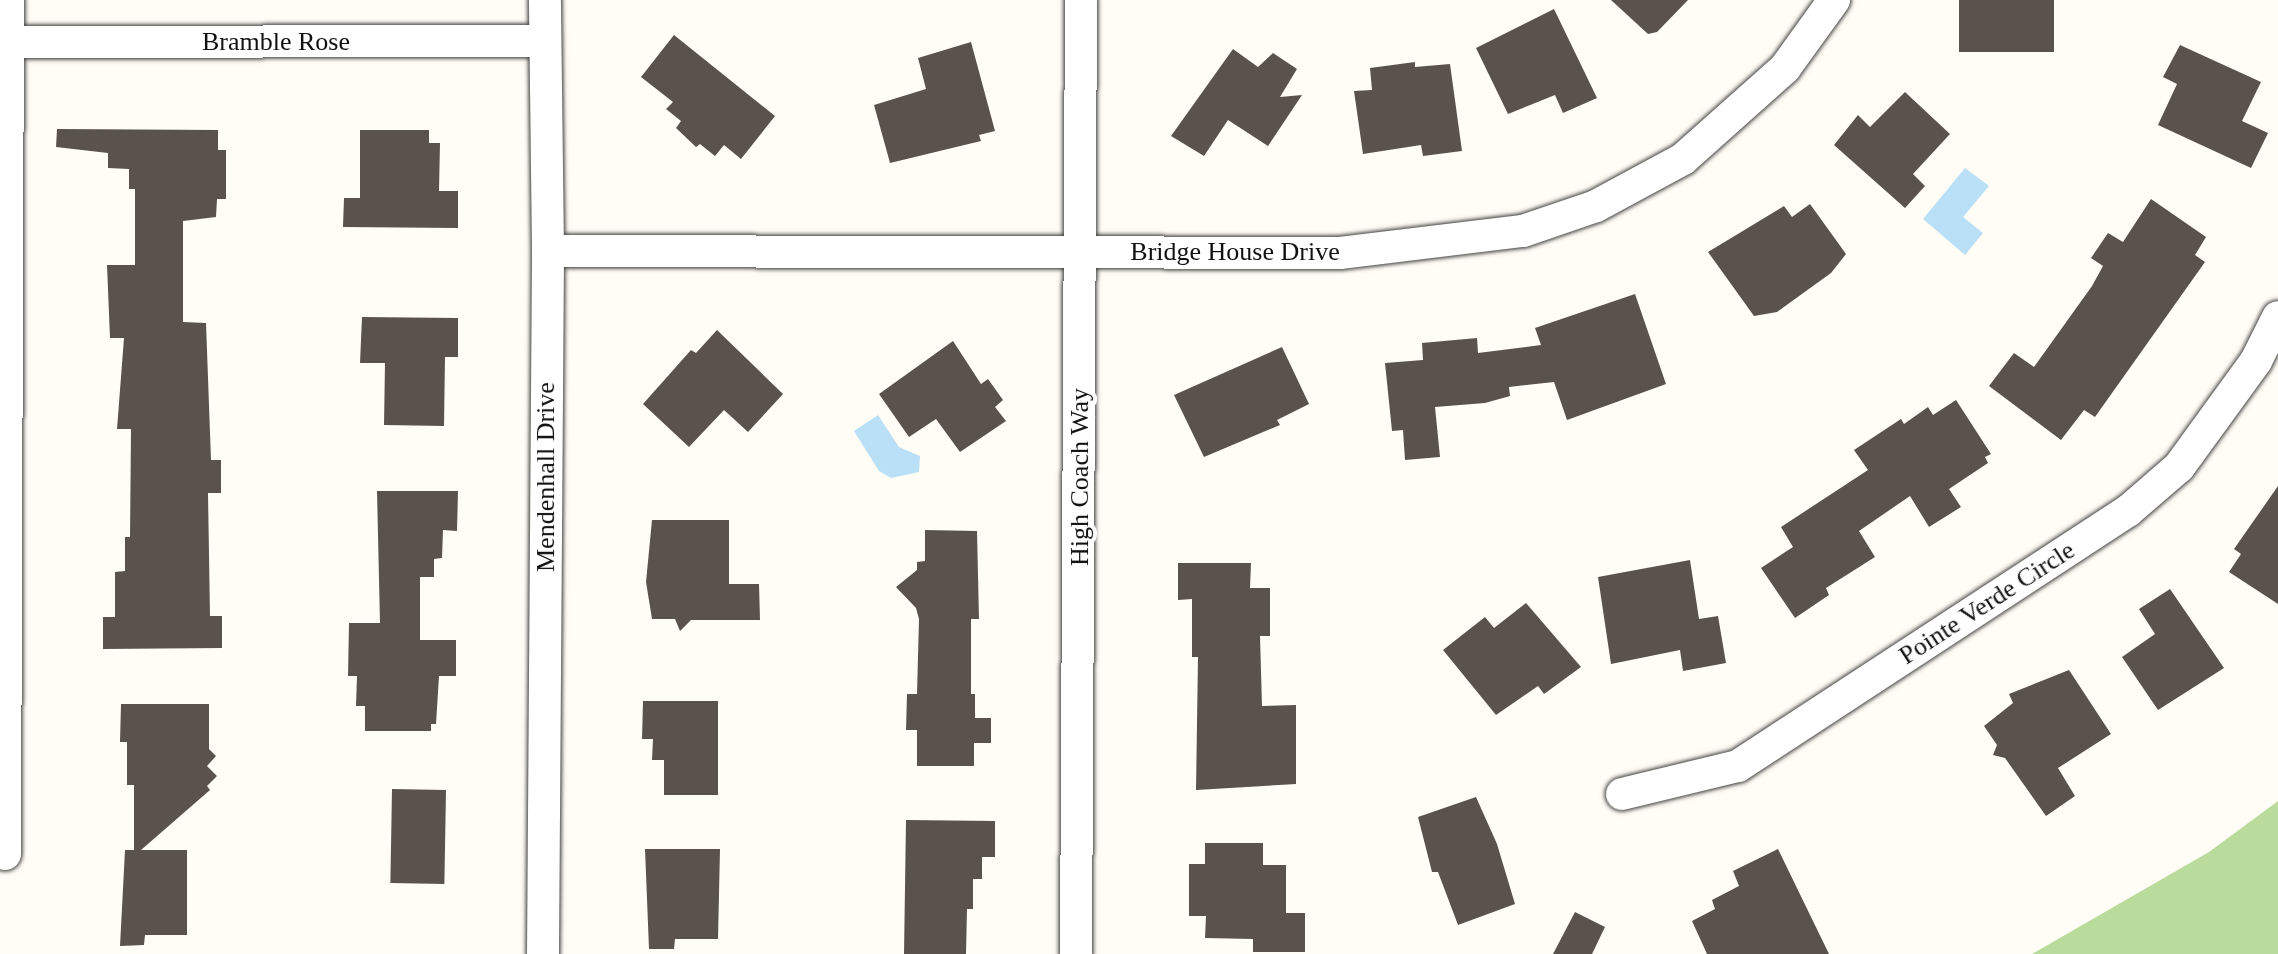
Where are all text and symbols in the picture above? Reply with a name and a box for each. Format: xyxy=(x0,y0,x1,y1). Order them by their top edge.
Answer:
street label: Bramble Rose xyxy=(202,26,350,58)
street label: Bridge House Drive xyxy=(1130,236,1340,268)
street label: Mendenhall Drive xyxy=(530,382,562,572)
street label: High Coach Way xyxy=(1064,388,1096,566)
street label: Pointe Verde Circle xyxy=(1893,534,2081,672)

